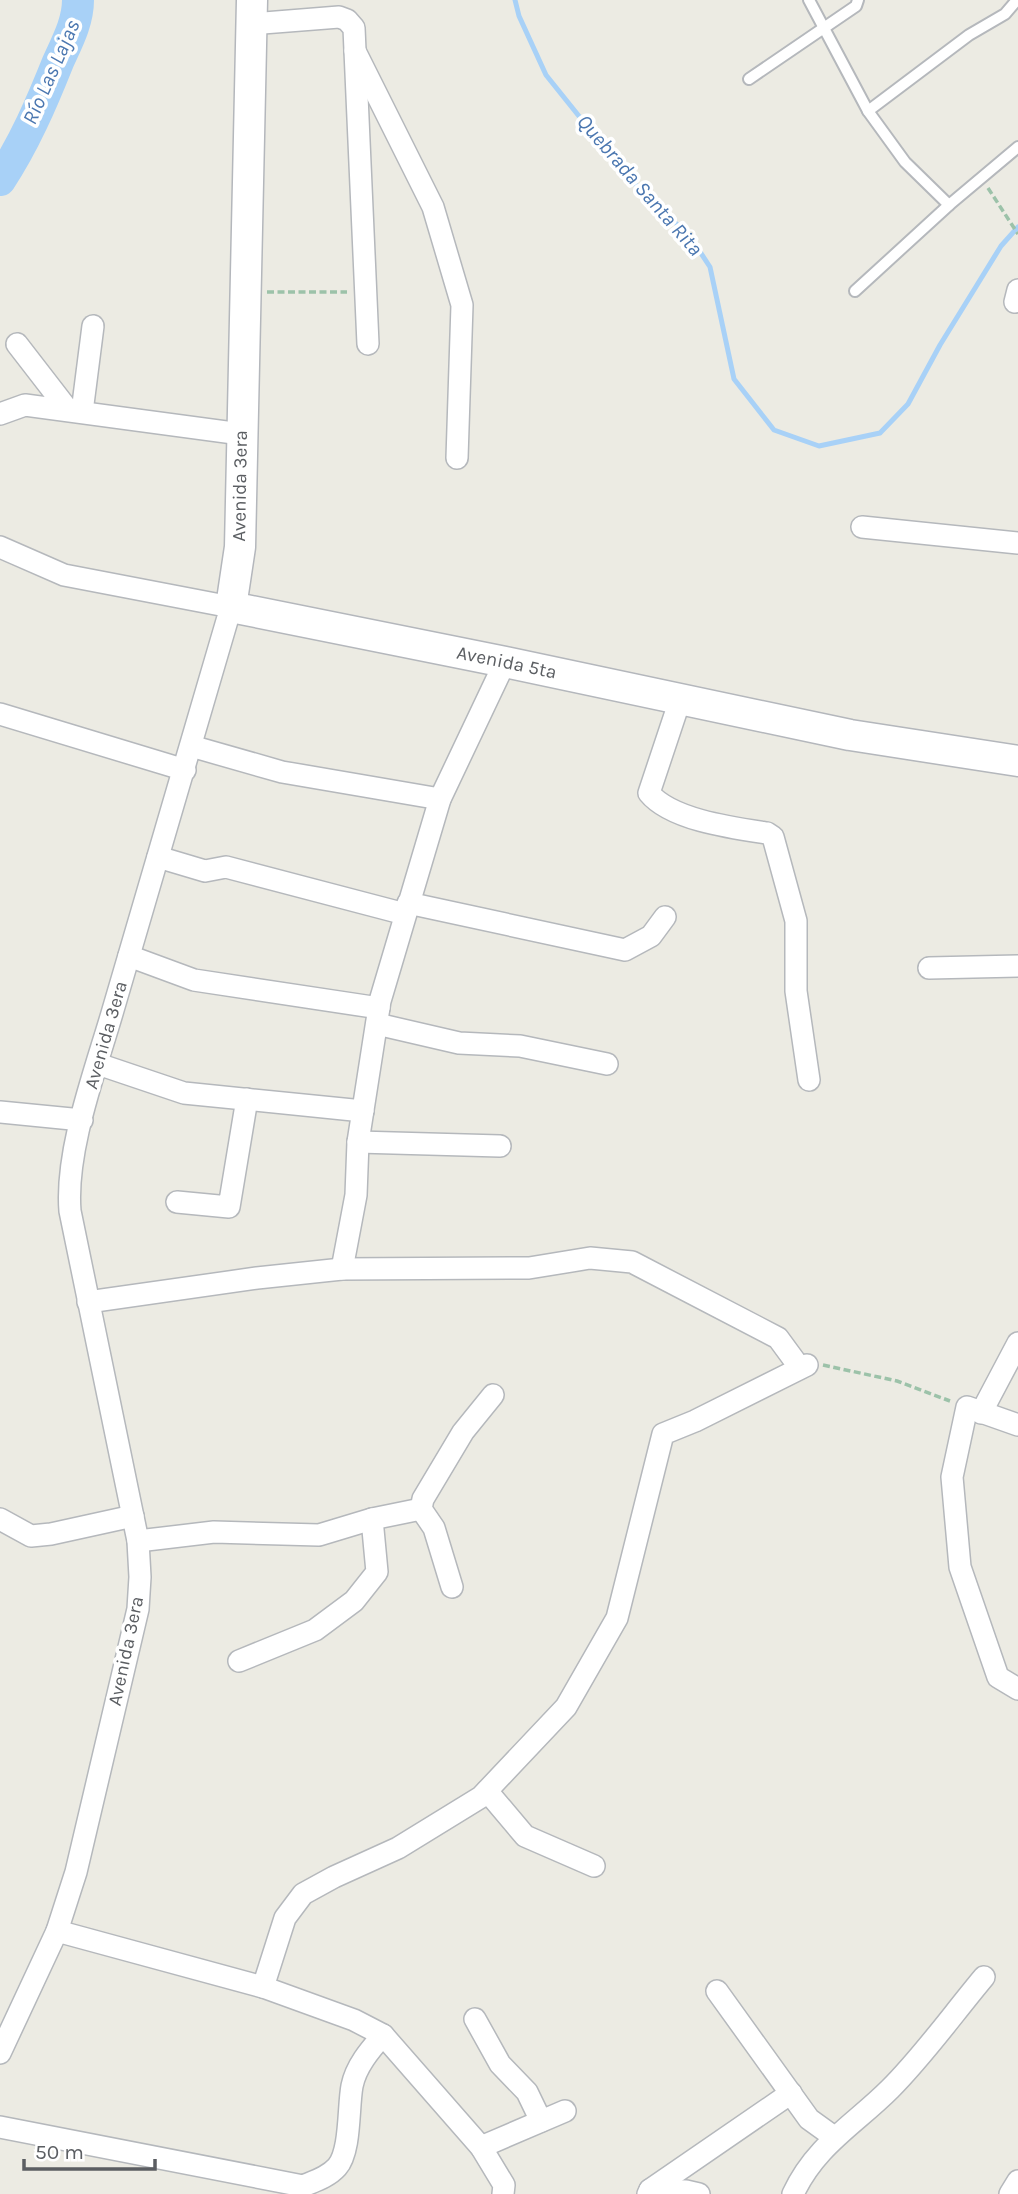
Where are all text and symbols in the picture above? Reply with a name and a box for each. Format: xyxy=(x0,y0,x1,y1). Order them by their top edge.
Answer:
water label: Río Las Lajas xyxy=(17,16,85,128)
water label: Quebrada Santa Rita xyxy=(572,110,708,260)
street label: Avenida 3era xyxy=(228,430,252,542)
street label: Avenida 5ta xyxy=(455,642,559,684)
street label: Avenida 3era xyxy=(80,978,132,1092)
street label: Avenida 3era xyxy=(104,1594,148,1708)
scale bar xyxy=(24,2128,156,2172)
text: 50 m xyxy=(35,2140,84,2164)

